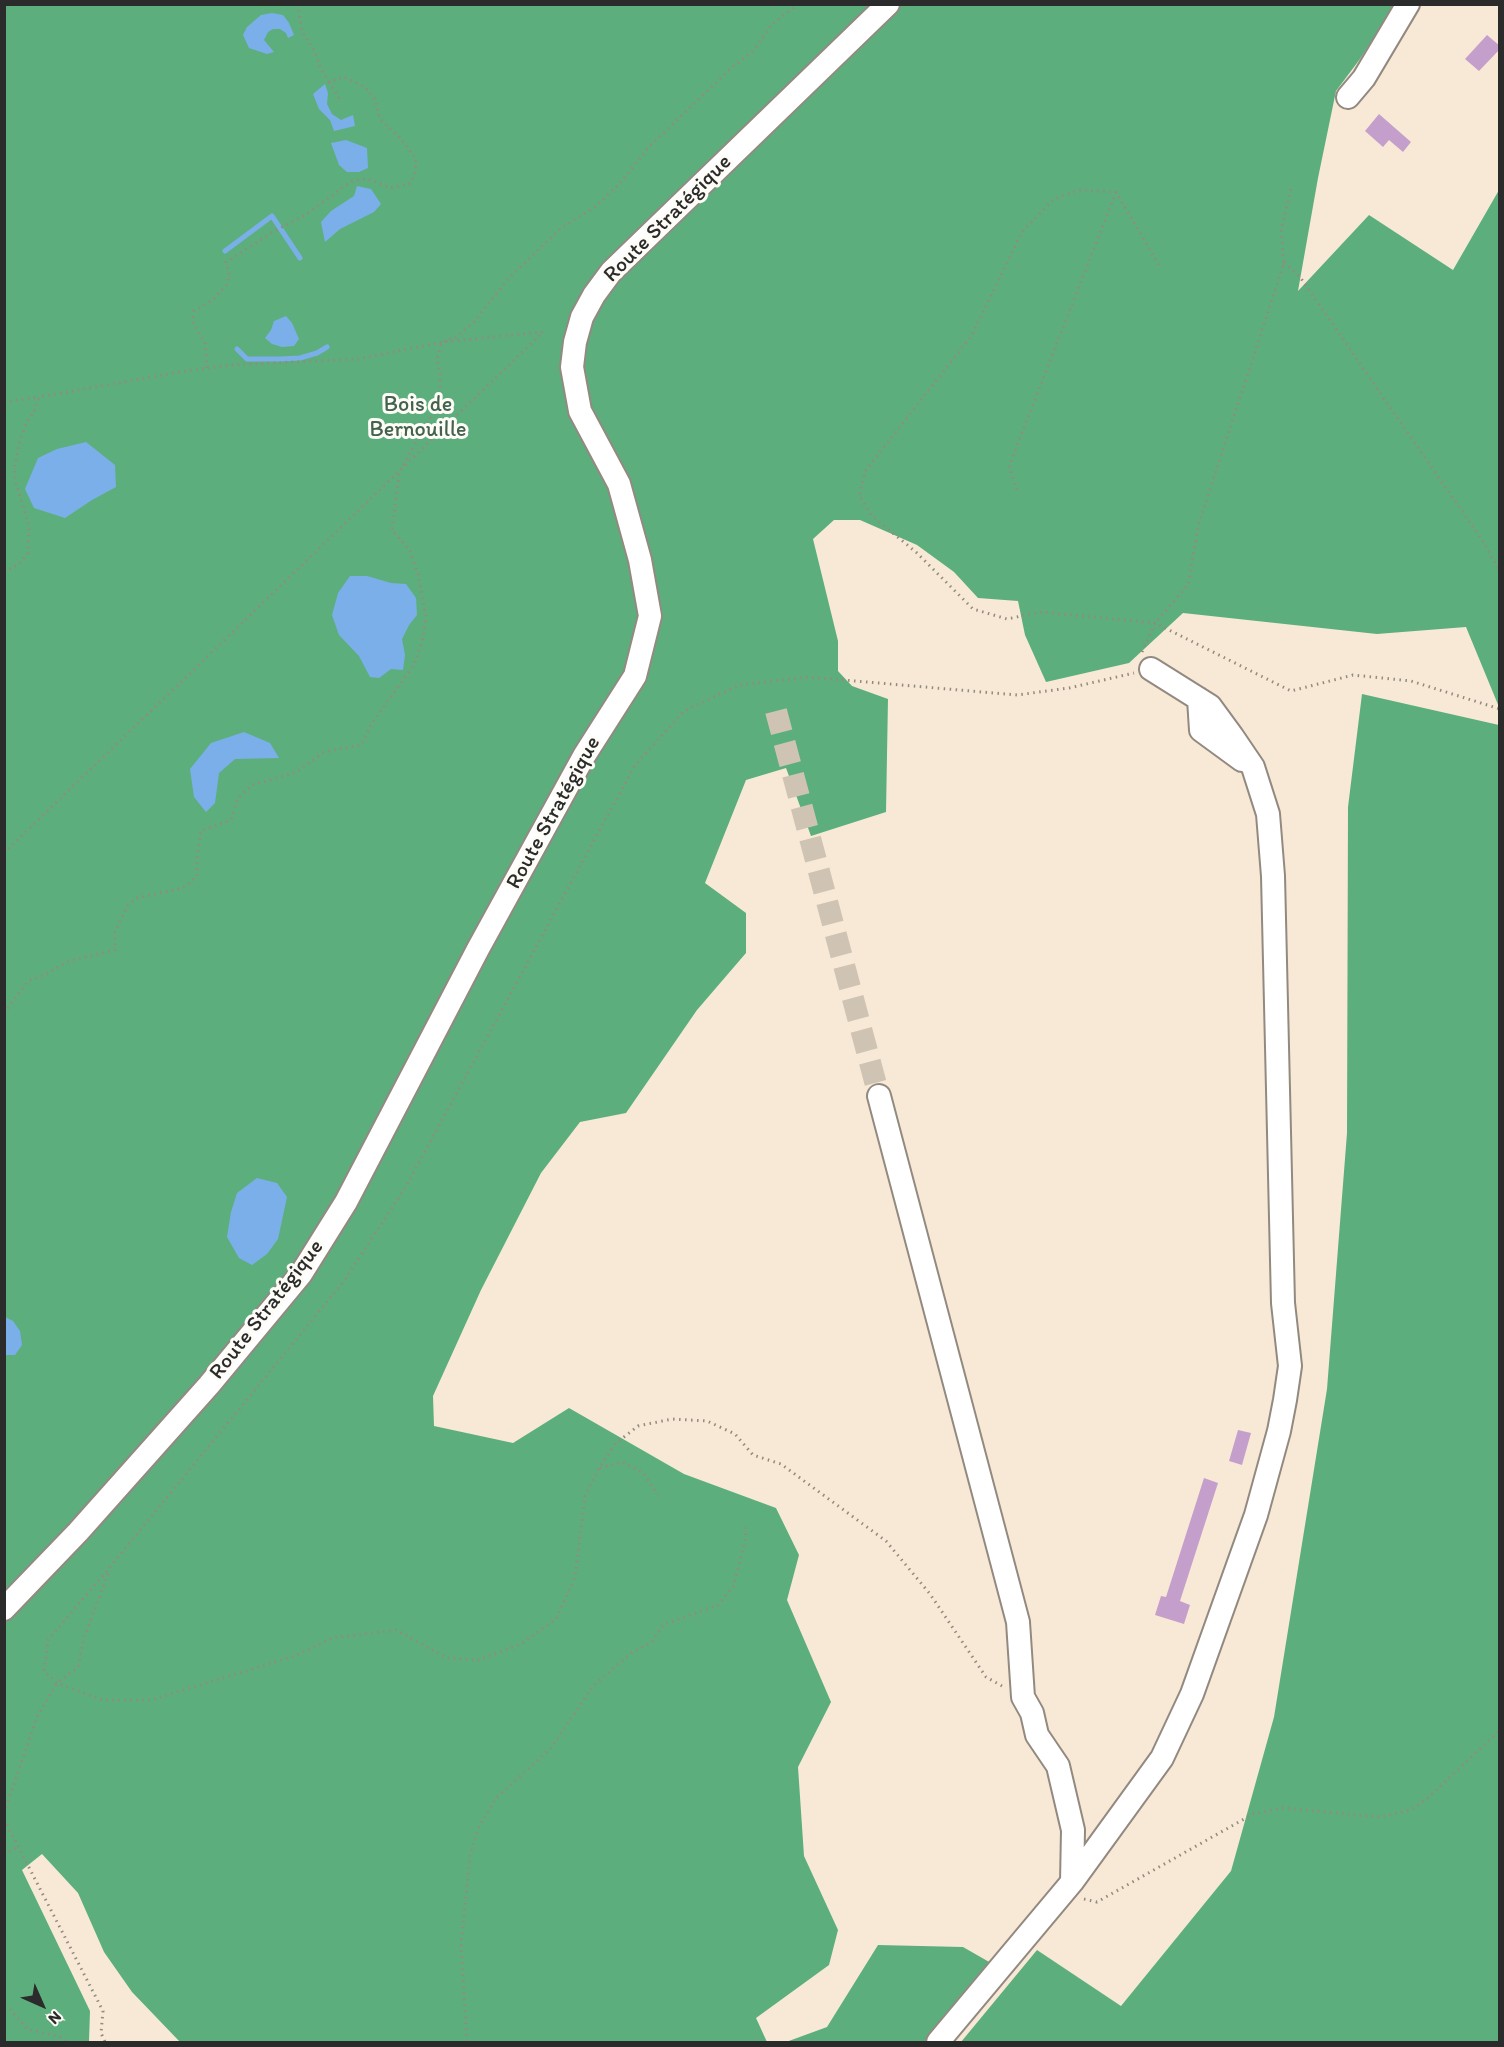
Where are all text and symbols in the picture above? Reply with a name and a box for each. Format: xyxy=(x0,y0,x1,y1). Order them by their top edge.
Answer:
street label: Route Stratégique xyxy=(598,149,738,289)
park label: Bois de Bernouille xyxy=(369,392,467,444)
street label: Route Stratégique xyxy=(501,732,607,894)
street label: Route Stratégique xyxy=(204,1235,330,1385)
north arrow xyxy=(12,1975,72,2035)
text: N xyxy=(45,2008,66,2029)

